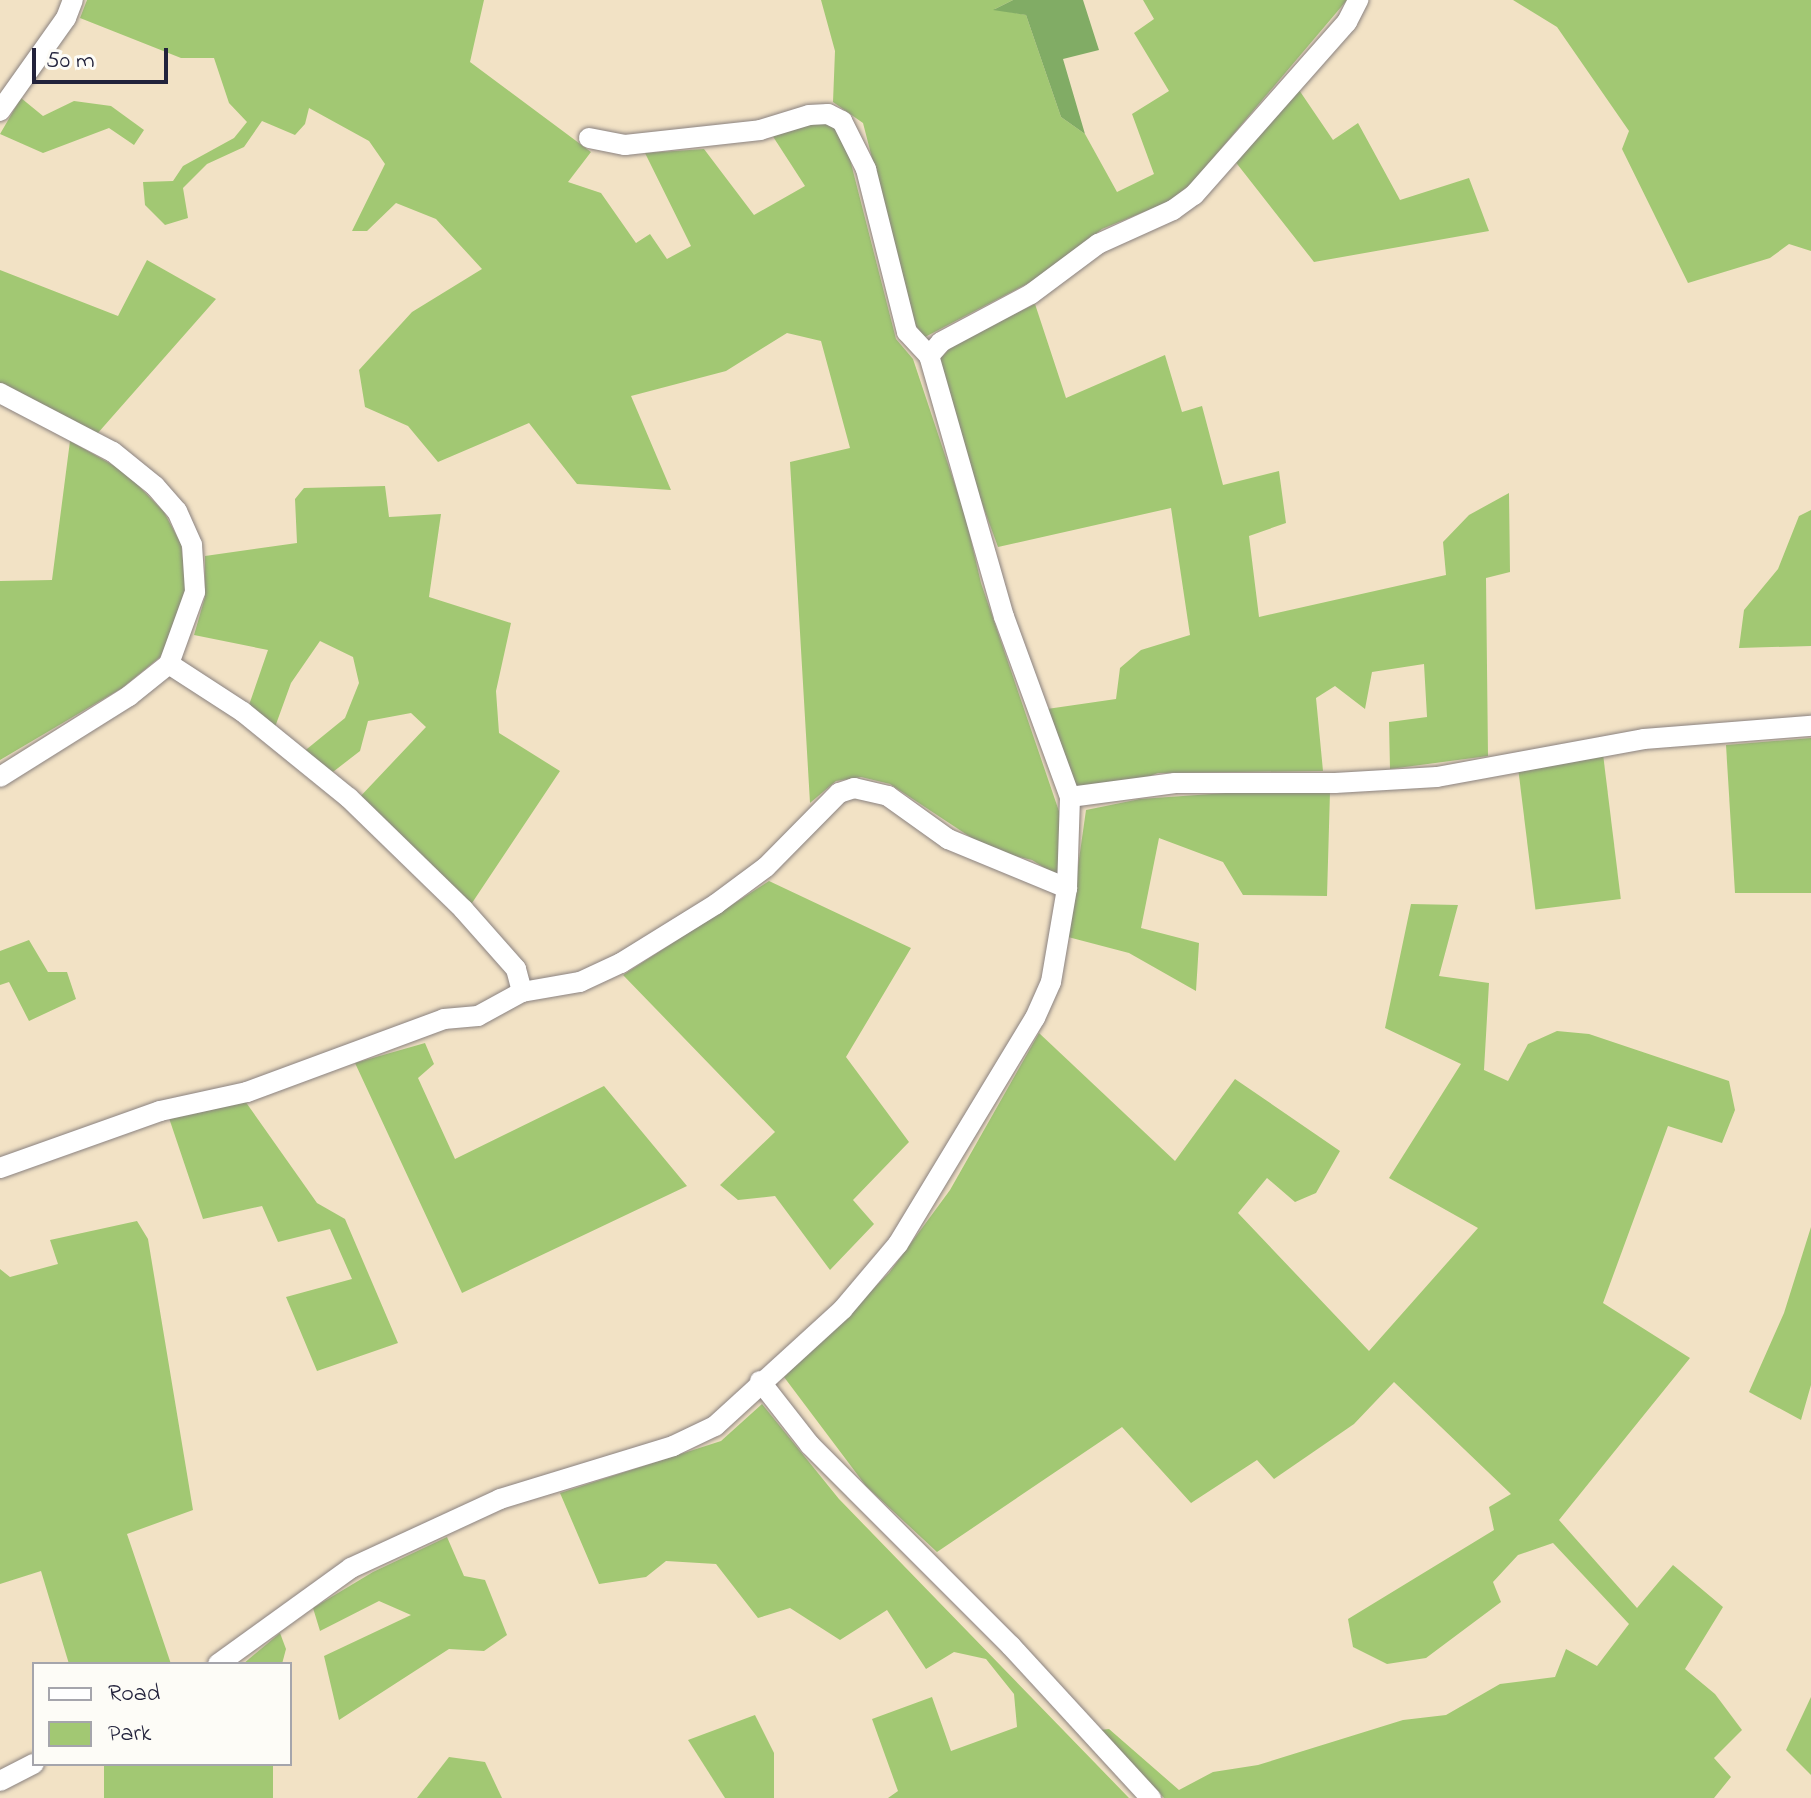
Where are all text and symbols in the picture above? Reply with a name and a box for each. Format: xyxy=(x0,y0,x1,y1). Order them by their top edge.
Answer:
scale bar xyxy=(36,32,172,82)
text: 50 m xyxy=(46,44,95,79)
legend xyxy=(32,1662,292,1766)
text: Road xyxy=(108,1677,160,1712)
text: Park xyxy=(108,1717,151,1752)

